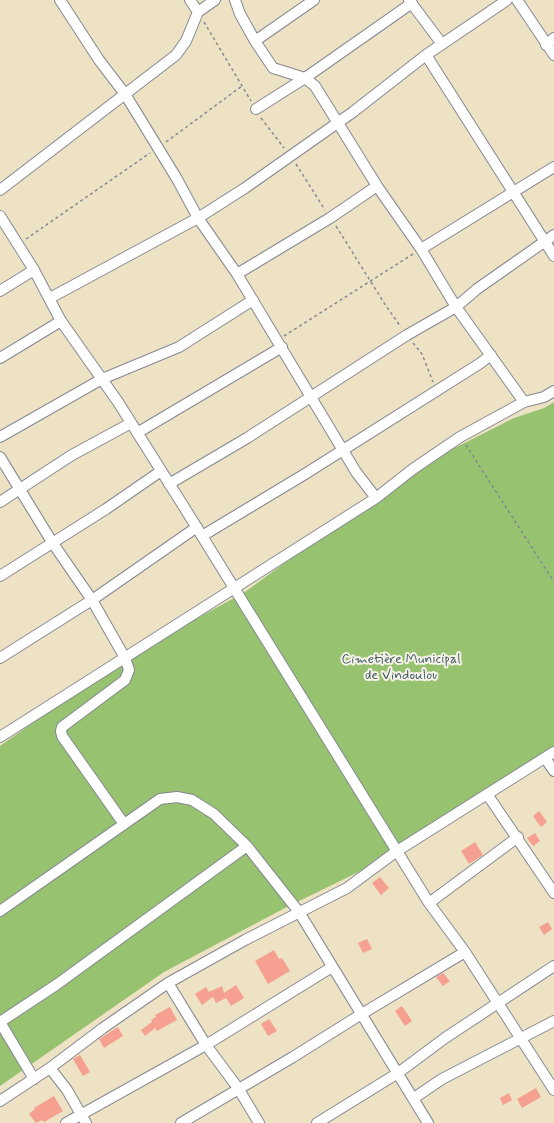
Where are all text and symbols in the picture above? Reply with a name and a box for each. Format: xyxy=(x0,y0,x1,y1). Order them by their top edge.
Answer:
park label: Cimetière Municipal de Vindoulou xyxy=(341,652,461,684)

